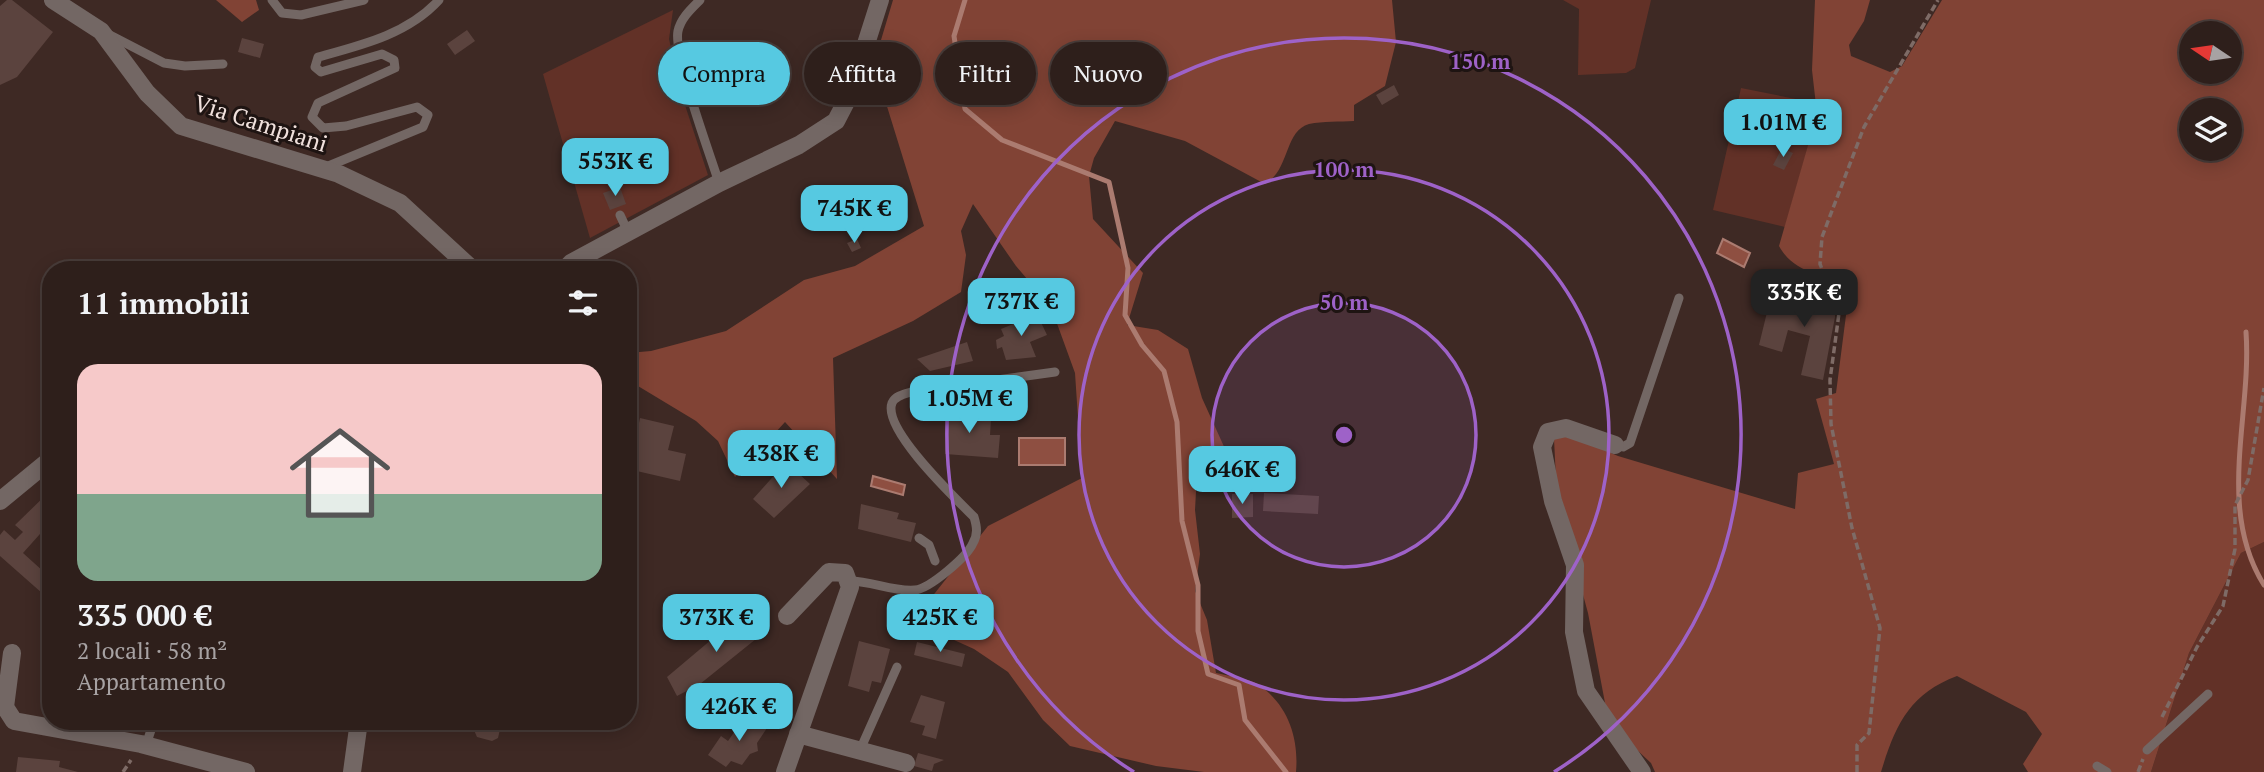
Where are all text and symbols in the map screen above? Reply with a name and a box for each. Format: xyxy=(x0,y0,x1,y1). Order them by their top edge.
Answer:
north arrow xyxy=(2179,21,2242,84)
map controls xyxy=(2179,21,2242,161)
chip: Compra xyxy=(658,42,790,105)
chip: Affitta xyxy=(804,42,921,105)
chip: Filtri xyxy=(935,42,1036,105)
chip: Nuovo xyxy=(1050,42,1167,105)
text: 150 m xyxy=(1450,47,1511,75)
street label: Via Campiani xyxy=(190,87,332,159)
button: layers xyxy=(2179,98,2242,161)
pin: 1.01M € xyxy=(1718,100,1848,159)
text: 1.01M € xyxy=(1740,106,1826,137)
pin: 553K € xyxy=(558,138,672,198)
text: 553K € xyxy=(578,145,652,176)
text: 100 m xyxy=(1314,155,1375,183)
pin: 745K € xyxy=(797,186,911,245)
text: 745K € xyxy=(817,192,891,223)
pin: 335K € xyxy=(1747,270,1861,329)
text: 335K € xyxy=(1767,276,1841,307)
pin: 737K € xyxy=(964,278,1078,338)
text: 11 immobili xyxy=(77,283,250,323)
icon: filters xyxy=(564,284,602,322)
text: 737K € xyxy=(984,285,1058,316)
text: 50 m xyxy=(1320,288,1369,316)
pin: 1.05M € xyxy=(904,376,1034,435)
text: 1.05M € xyxy=(926,382,1012,413)
icon: home xyxy=(277,410,403,536)
centre of rings xyxy=(1332,423,1356,447)
pin: 438K € xyxy=(724,430,838,490)
text: 438K € xyxy=(744,437,818,468)
pin: 646K € xyxy=(1185,447,1299,506)
text: 646K € xyxy=(1205,453,1279,484)
pin: 373K € xyxy=(659,594,773,654)
pin: 425K € xyxy=(883,594,997,654)
text: 335 000 € xyxy=(77,595,212,635)
text: 373K € xyxy=(679,601,753,632)
text: 425K € xyxy=(903,601,977,632)
text: 2 locali · 58 m² xyxy=(77,635,227,666)
text: Appartamento xyxy=(77,666,226,697)
pin: 426K € xyxy=(682,684,796,743)
text: 426K € xyxy=(702,690,776,721)

